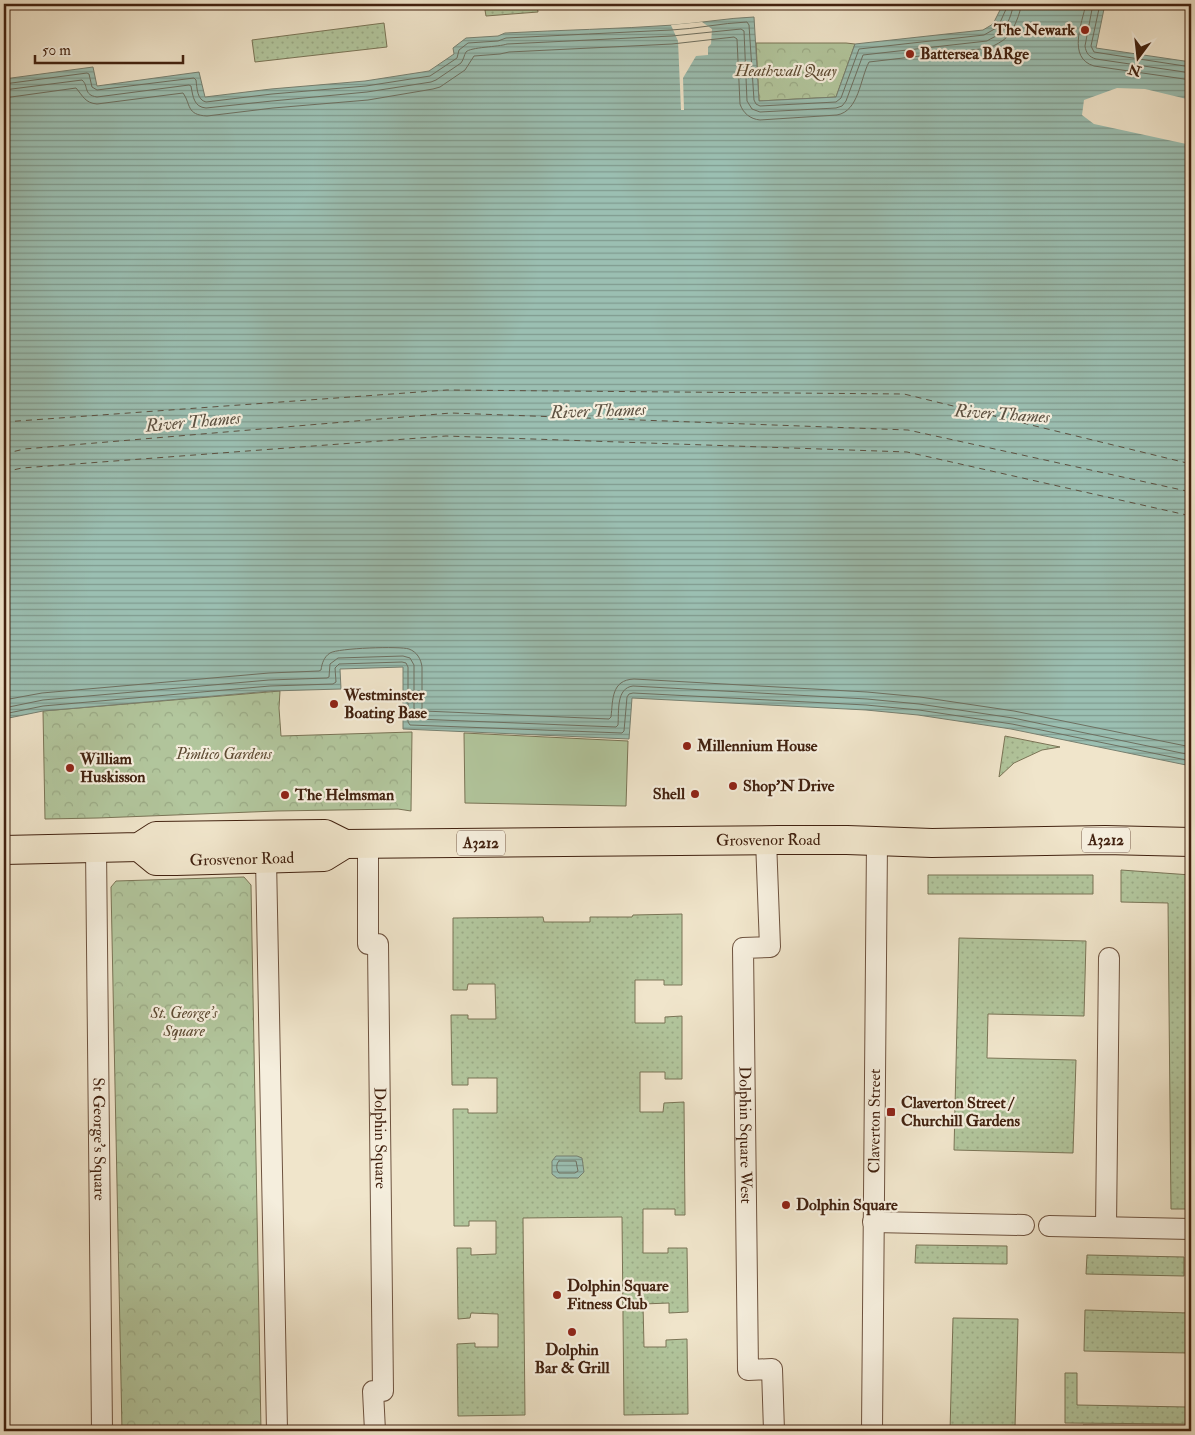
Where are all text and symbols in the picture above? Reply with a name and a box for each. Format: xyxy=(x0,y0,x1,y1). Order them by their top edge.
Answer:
place label: The Newark xyxy=(993,20,1075,40)
marker: The Newark xyxy=(1079,24,1091,36)
scale bar xyxy=(35,32,182,64)
north arrow xyxy=(1112,32,1162,82)
text: 50 m xyxy=(42,41,71,60)
place label: Battersea BARge xyxy=(920,44,1029,65)
marker: Battersea BARge xyxy=(904,48,916,60)
text: N xyxy=(1126,60,1144,80)
park label: Heathwall Quay xyxy=(734,61,837,81)
water label: River Thames xyxy=(549,398,647,424)
water label: River Thames xyxy=(953,399,1051,429)
water label: River Thames xyxy=(143,406,243,438)
place label: Westminster Boating Base xyxy=(343,685,427,724)
marker: Westminster Boating Base xyxy=(328,698,340,710)
place label: Millennium House xyxy=(696,736,818,756)
marker: Millennium House xyxy=(681,740,693,752)
park label: Pimlico Gardens xyxy=(175,744,272,764)
place label: William Huskisson xyxy=(79,749,146,787)
marker: William Huskisson xyxy=(64,762,76,774)
place label: Shop'N Drive xyxy=(743,776,835,797)
marker: Shop'N Drive xyxy=(727,780,739,792)
place label: Shell xyxy=(653,784,686,804)
place label: The Helmsman xyxy=(294,785,395,805)
marker: Shell xyxy=(689,788,701,800)
marker: The Helmsman xyxy=(279,789,291,801)
road number: A3212 xyxy=(1082,828,1130,852)
road number: A3212 xyxy=(457,830,505,856)
street label: Grosvenor Road xyxy=(716,830,821,851)
street label: Grosvenor Road xyxy=(189,848,295,871)
park label: St. George's Square xyxy=(150,1003,218,1041)
street label: Dolphin Square West xyxy=(734,1066,756,1204)
street label: Claverton Street xyxy=(864,1069,885,1173)
street label: St George's Square xyxy=(88,1077,110,1201)
street label: Dolphin Square xyxy=(369,1087,391,1189)
place label: Claverton Street / Churchill Gardens xyxy=(901,1093,1021,1131)
marker: Claverton Street / Churchill Gardens xyxy=(885,1106,897,1118)
place label: Dolphin Square xyxy=(796,1195,898,1216)
marker: Dolphin Square xyxy=(780,1199,792,1211)
place label: Dolphin Square Fitness Club xyxy=(567,1276,669,1314)
marker: Dolphin Square Fitness Club xyxy=(551,1289,563,1301)
marker: Dolphin Bar & Grill xyxy=(566,1326,578,1338)
place label: Dolphin Bar & Grill xyxy=(534,1340,610,1378)

